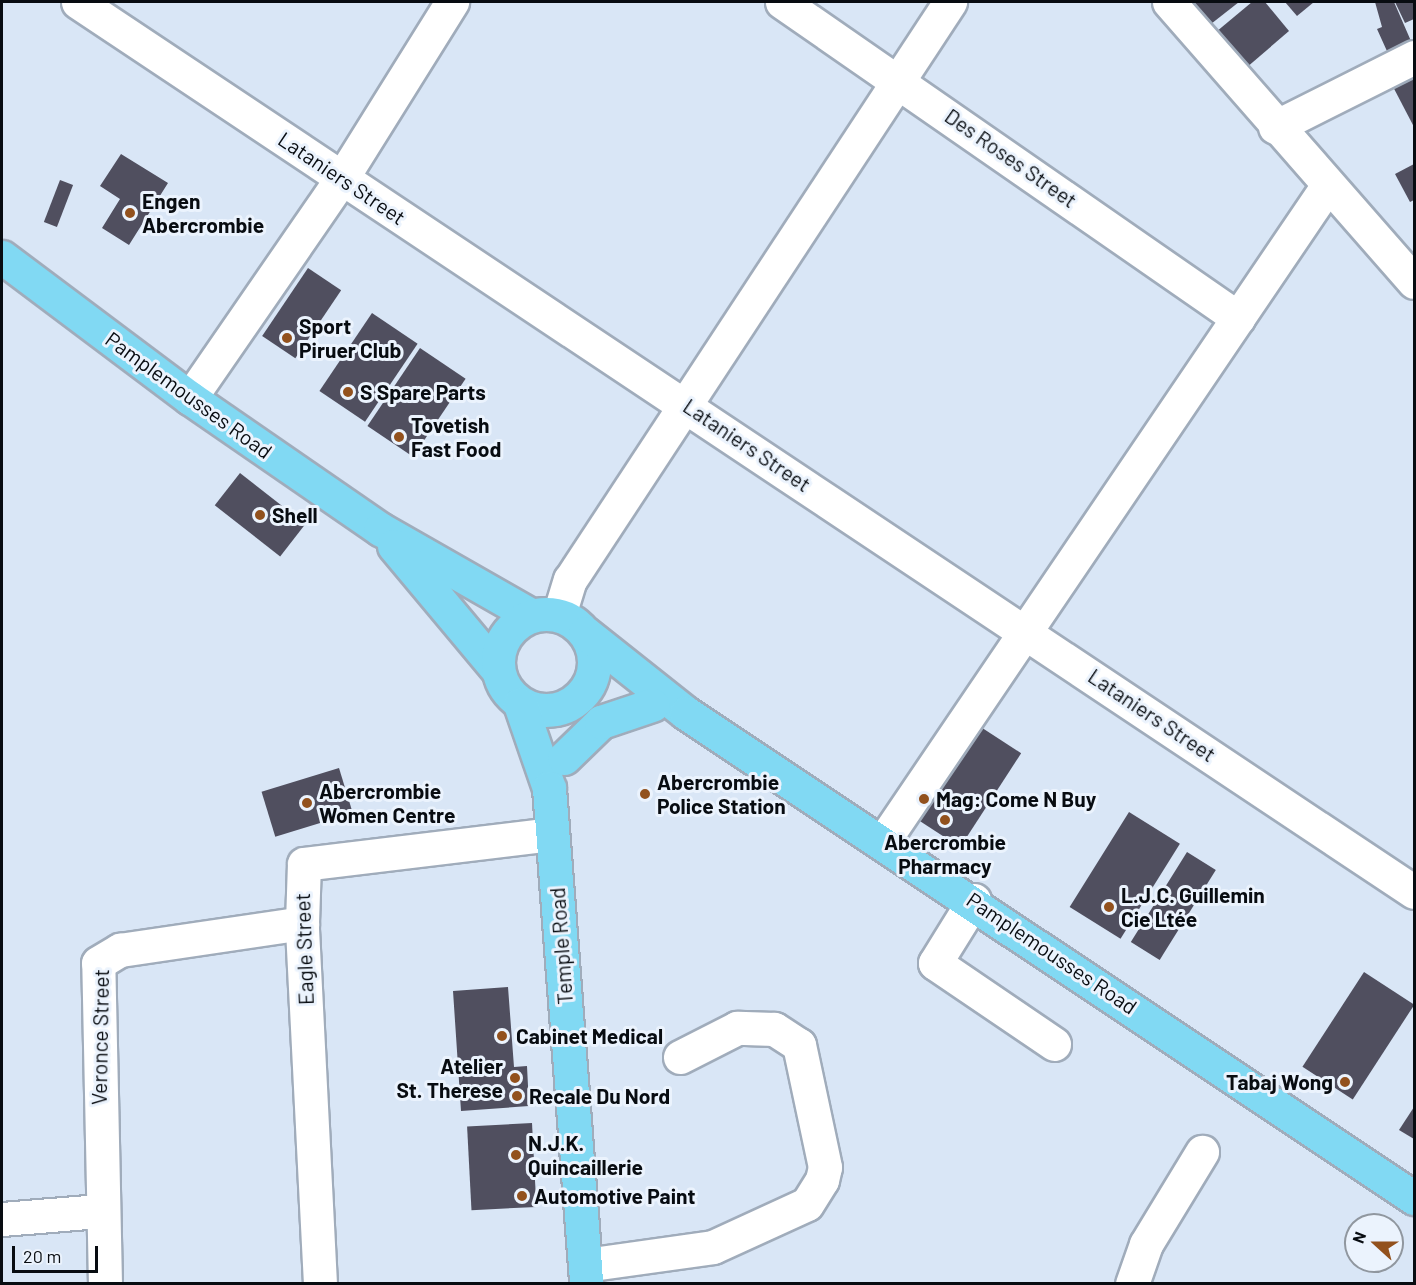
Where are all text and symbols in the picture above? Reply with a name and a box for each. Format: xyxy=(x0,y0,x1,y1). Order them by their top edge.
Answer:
street label: Des Roses Street xyxy=(940,103,1082,213)
street label: Lataniers Street xyxy=(274,126,410,230)
place label: Engen Abercrombie xyxy=(142,188,264,238)
marker: Engen Abercrombie xyxy=(123,206,137,220)
place label: Sport Piruer Club xyxy=(299,313,401,363)
street label: Pamplemousses Road xyxy=(101,326,277,464)
marker: Sport Piruer Club xyxy=(280,331,294,345)
place label: S Spare Parts xyxy=(360,379,486,405)
marker: S Spare Parts xyxy=(341,385,355,399)
street label: Lataniers Street xyxy=(679,393,815,497)
place label: Tovetish Fast Food xyxy=(411,412,501,462)
marker: Tovetish Fast Food xyxy=(392,430,406,444)
place label: Shell xyxy=(272,502,318,528)
marker: Shell xyxy=(253,508,267,522)
street label: Lataniers Street xyxy=(1084,663,1220,767)
place label: Abercrombie Police Station xyxy=(657,769,786,819)
place label: Abercrombie Women Centre xyxy=(319,778,455,828)
place label: Mag: Come N Buy xyxy=(936,786,1096,812)
marker: Abercrombie Police Station xyxy=(638,787,652,801)
marker: Mag: Come N Buy xyxy=(917,792,931,806)
marker: Abercrombie Women Centre xyxy=(300,796,314,810)
marker: Abercrombie Pharmacy xyxy=(938,813,952,827)
place label: Abercrombie Pharmacy xyxy=(884,829,1006,879)
place label: L.J.C. Guillemin Cie Ltée xyxy=(1121,882,1265,932)
street label: Temple Road xyxy=(544,887,578,1005)
street label: Pamplemousses Road xyxy=(962,887,1142,1019)
street label: Eagle Street xyxy=(289,892,319,1006)
marker: L.J.C. Guillemin Cie Ltée xyxy=(1102,900,1116,914)
street label: Veronce Street xyxy=(86,969,114,1105)
place label: Cabinet Medical xyxy=(516,1023,663,1049)
marker: Cabinet Medical xyxy=(493,1027,511,1045)
place label: Atelier St. Therese xyxy=(396,1053,503,1103)
place label: Tabaj Wong xyxy=(1226,1069,1333,1095)
marker: Atelier St. Therese xyxy=(508,1071,522,1085)
marker: Tabaj Wong xyxy=(1338,1075,1352,1089)
place label: Recale Du Nord xyxy=(529,1083,670,1109)
marker: Recale Du Nord xyxy=(510,1089,524,1103)
place label: N.J.K. Quincaillerie xyxy=(528,1130,643,1180)
marker: N.J.K. Quincaillerie xyxy=(509,1148,523,1162)
place label: Automotive Paint xyxy=(534,1183,695,1209)
marker: Automotive Paint xyxy=(515,1189,529,1203)
north arrow xyxy=(1344,1213,1404,1273)
text: N xyxy=(1348,1229,1369,1245)
scale bar xyxy=(15,1234,100,1272)
text: 20 m xyxy=(23,1245,61,1267)

